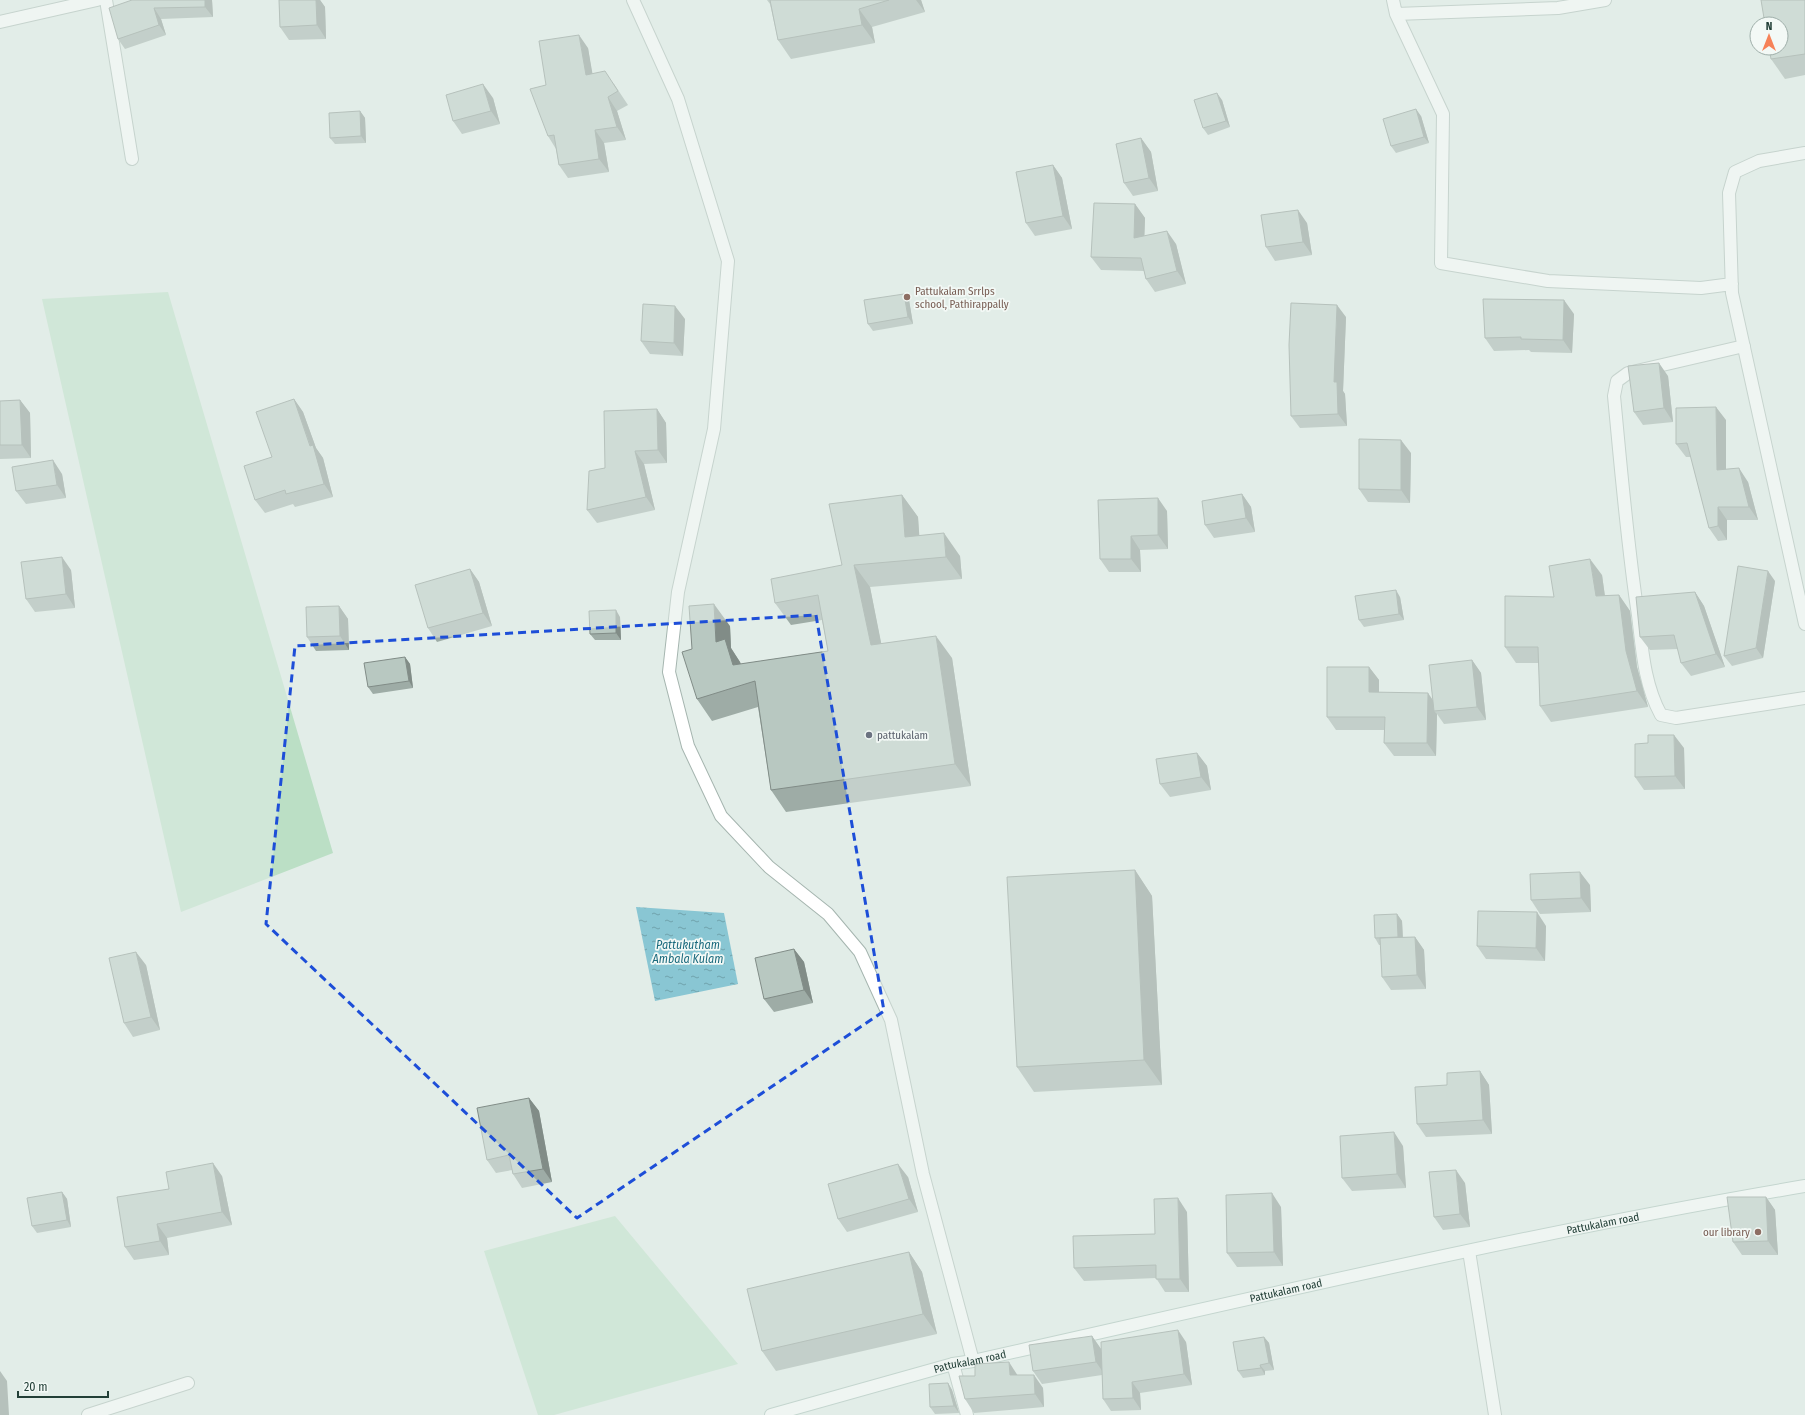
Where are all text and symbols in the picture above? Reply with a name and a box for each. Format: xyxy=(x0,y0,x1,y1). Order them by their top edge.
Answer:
north arrow xyxy=(1749,16,1789,56)
text: N xyxy=(1766,20,1772,33)
place label: Pattukalam Srrlps school, Pathirappally xyxy=(915,285,1009,311)
marker: Pattukalam Srrlps school, Pathirappally xyxy=(902,292,912,302)
place label: pattukalam xyxy=(877,729,928,742)
marker: pattukalam xyxy=(864,730,874,740)
water label: Pattukutham Ambala Kulam xyxy=(651,938,724,966)
street label: Pattukalam road xyxy=(1565,1210,1640,1237)
place label: our library xyxy=(1703,1226,1750,1239)
marker: our library xyxy=(1753,1227,1763,1237)
street label: Pattukalam road xyxy=(1249,1276,1323,1305)
street label: Pattukalam road xyxy=(932,1347,1007,1376)
scale bar xyxy=(18,1373,108,1399)
text: 20 m xyxy=(24,1380,48,1394)

